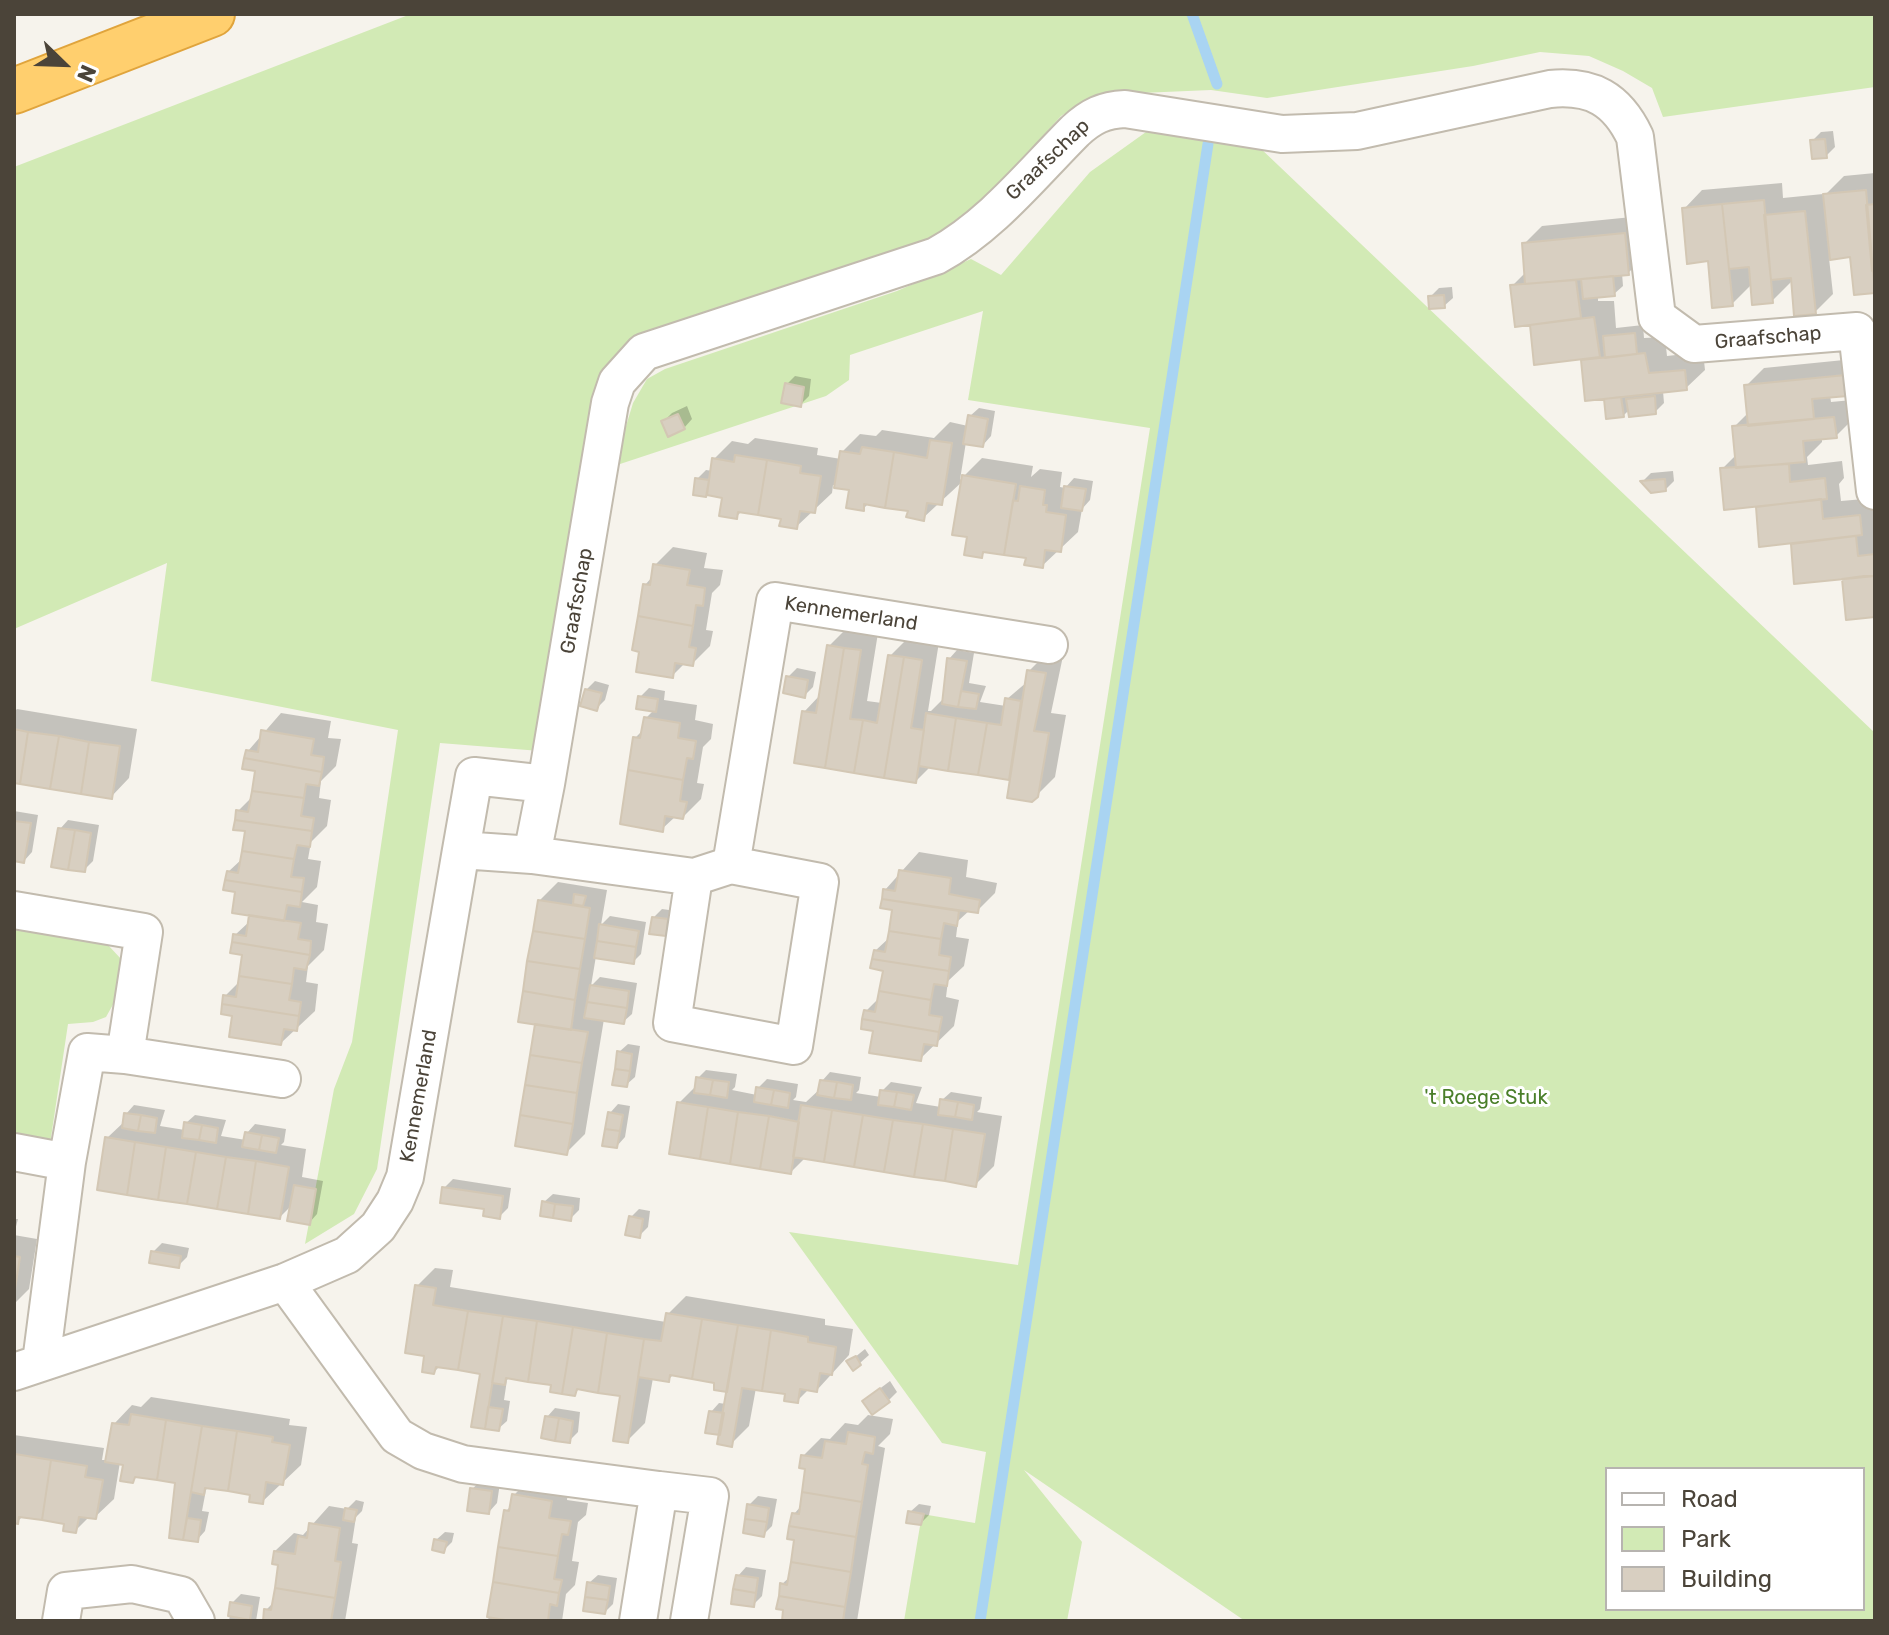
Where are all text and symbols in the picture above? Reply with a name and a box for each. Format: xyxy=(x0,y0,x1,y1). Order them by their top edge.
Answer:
north arrow xyxy=(24,24,104,104)
text: N xyxy=(71,61,102,86)
street label: Graafschap xyxy=(1001,114,1095,206)
street label: Graafschap xyxy=(1714,321,1822,355)
street label: Graafschap xyxy=(556,546,598,656)
street label: Kennemerland xyxy=(783,592,919,636)
street label: Kennemerland xyxy=(395,1028,443,1164)
park label: 't Roege Stuk xyxy=(1424,1086,1548,1110)
legend xyxy=(1605,1467,1865,1611)
text: Road xyxy=(1681,1485,1738,1513)
text: Park xyxy=(1681,1525,1731,1553)
text: Building xyxy=(1681,1565,1772,1593)

